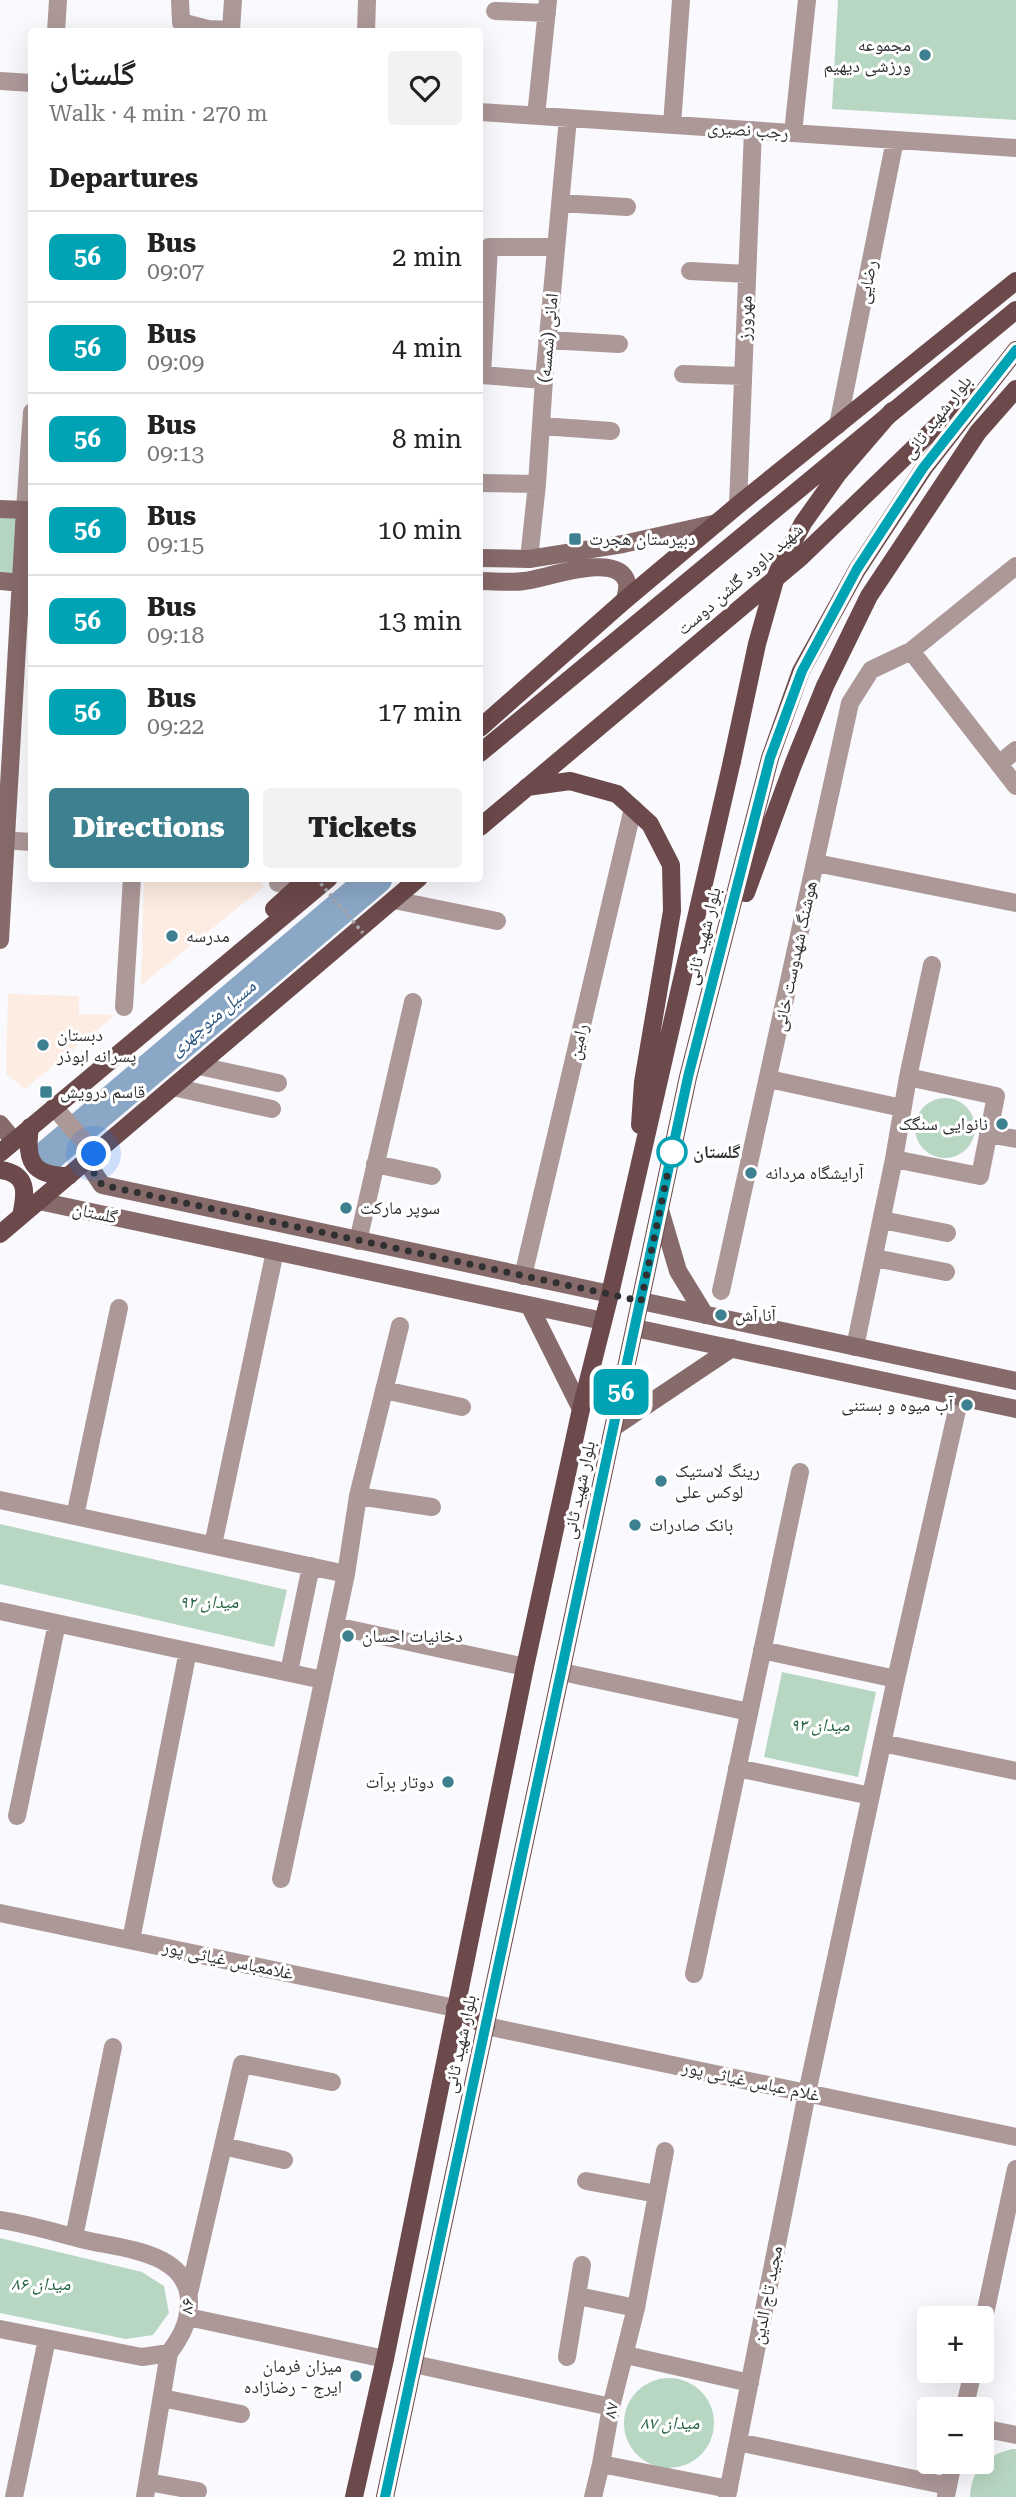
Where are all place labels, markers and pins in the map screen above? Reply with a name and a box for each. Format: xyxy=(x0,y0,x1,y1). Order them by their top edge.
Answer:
place label: مجموعه ورزشی دیهیم xyxy=(823,34,911,78)
marker: مجموعه ورزشی دیهیم xyxy=(917,47,933,63)
place label: دبیرستان هجرت xyxy=(589,528,695,550)
marker: دبیرستان هجرت xyxy=(567,531,583,547)
place label: مدرسه xyxy=(186,925,230,946)
marker: مدرسه xyxy=(164,928,180,944)
place label: دبستان پسرانه ابوذر xyxy=(56,1024,136,1067)
marker: دبستان پسرانه ابوذر xyxy=(35,1037,51,1053)
place label: قاسم درویش xyxy=(60,1081,145,1104)
marker: قاسم درویش xyxy=(38,1084,54,1100)
place label: نانوایی سنگک xyxy=(898,1113,988,1135)
marker: نانوایی سنگک xyxy=(994,1116,1010,1132)
marker: گلستان xyxy=(657,1137,687,1167)
place label: گلستان xyxy=(693,1141,740,1163)
place label: آرایشگاه مردانه xyxy=(765,1162,864,1183)
marker: آرایشگاه مردانه xyxy=(743,1165,759,1181)
place label: سوپر مارکت xyxy=(360,1197,440,1219)
marker: سوپر مارکت xyxy=(338,1200,354,1216)
place label: آنا آش xyxy=(735,1304,776,1326)
marker: آنا آش xyxy=(713,1307,729,1323)
place label: آب میوه و بستنی xyxy=(841,1394,953,1416)
marker: آب میوه و بستنی xyxy=(959,1397,975,1413)
place label: رینگ لاستیک لوکس علی xyxy=(675,1460,760,1503)
marker: رینگ لاستیک لوکس علی xyxy=(653,1473,669,1489)
place label: بانک صادرات xyxy=(649,1514,733,1536)
marker: بانک صادرات xyxy=(627,1517,643,1533)
place label: دخانیات احسان xyxy=(362,1625,463,1647)
marker: دخانیات احسان xyxy=(340,1628,356,1644)
place label: دوتار برآت xyxy=(365,1771,434,1793)
marker: دوتار برآت xyxy=(440,1774,456,1790)
place label: میزان فرمان ایرج - رضازاده xyxy=(244,2355,342,2399)
marker: میزان فرمان ایرج - رضازاده xyxy=(348,2368,364,2384)

